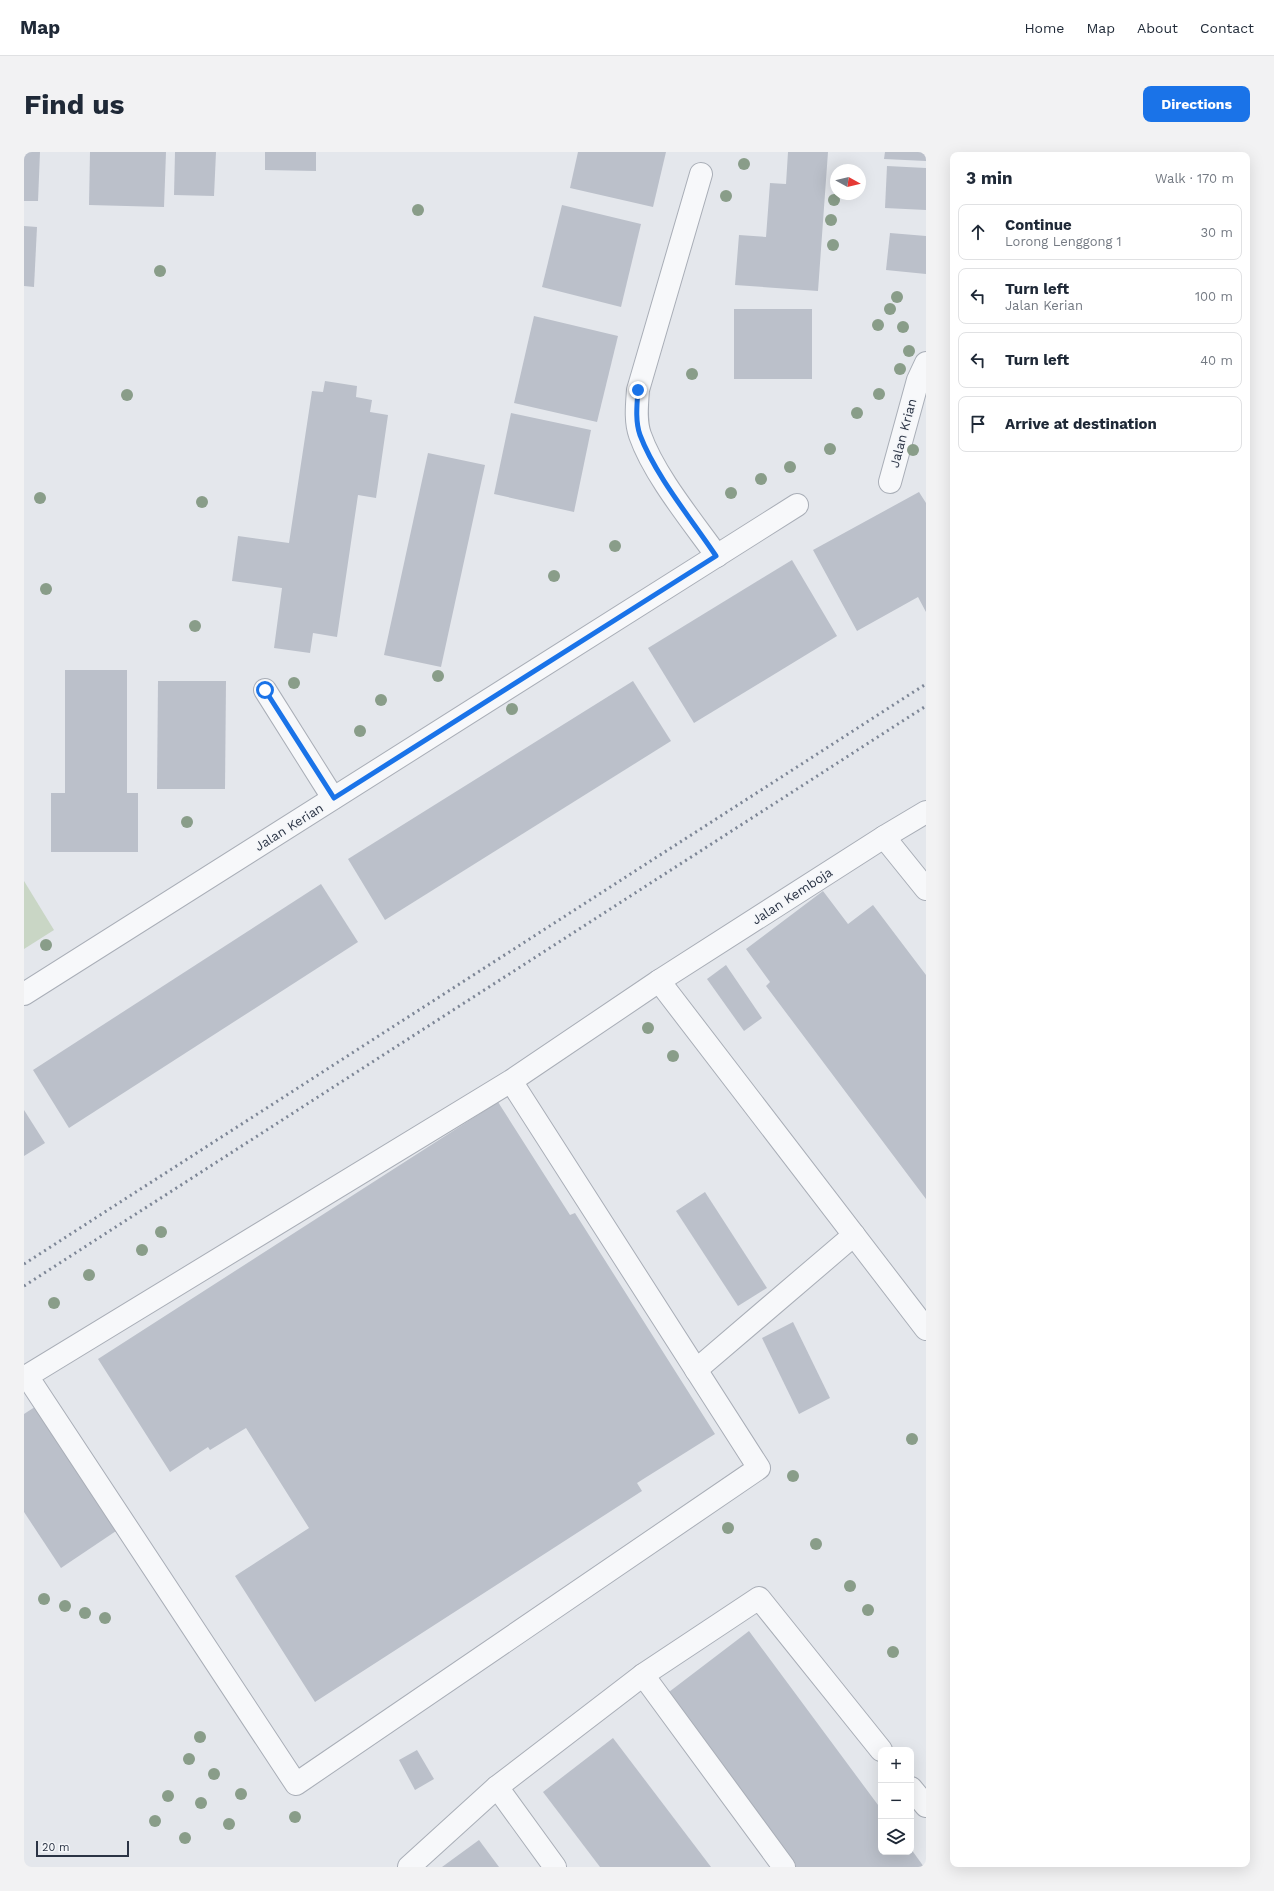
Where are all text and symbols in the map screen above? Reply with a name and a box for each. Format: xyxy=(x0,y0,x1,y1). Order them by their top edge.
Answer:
text: Map xyxy=(20,16,60,39)
text: Home xyxy=(1024,20,1064,36)
text: Map xyxy=(1086,20,1115,36)
text: About xyxy=(1137,20,1178,36)
text: Contact xyxy=(1200,20,1254,36)
button: Directions xyxy=(1143,86,1250,122)
text: Find us xyxy=(24,88,124,121)
north arrow xyxy=(830,164,866,200)
text: 3 min xyxy=(966,168,1012,188)
text: Walk · 170 m xyxy=(1155,171,1234,186)
text: Continue xyxy=(1005,216,1072,234)
icon: ahead xyxy=(967,221,989,243)
text: 30 m xyxy=(1201,225,1233,240)
text: Lorong Lenggong 1 xyxy=(1005,234,1122,249)
text: Turn left xyxy=(1005,280,1069,298)
icon: left xyxy=(967,285,989,307)
text: 100 m xyxy=(1195,289,1233,304)
text: Jalan Kerian xyxy=(1005,298,1083,313)
icon: left xyxy=(967,349,989,371)
text: Turn left xyxy=(1005,351,1069,369)
text: 40 m xyxy=(1200,353,1233,368)
route end xyxy=(629,381,647,399)
street label: Jalan Krian xyxy=(887,397,919,469)
icon: arrive xyxy=(967,413,989,435)
text: Arrive at destination xyxy=(1005,415,1157,433)
route start xyxy=(256,681,274,699)
street label: Jalan Kerian xyxy=(252,800,326,854)
street label: Jalan Kemboja xyxy=(749,864,836,928)
map controls xyxy=(878,1747,914,1855)
button: + xyxy=(878,1747,914,1783)
button: − xyxy=(878,1783,914,1819)
button: layers xyxy=(878,1819,914,1855)
scale bar xyxy=(36,1839,129,1858)
text: 20 m xyxy=(42,1841,70,1854)

